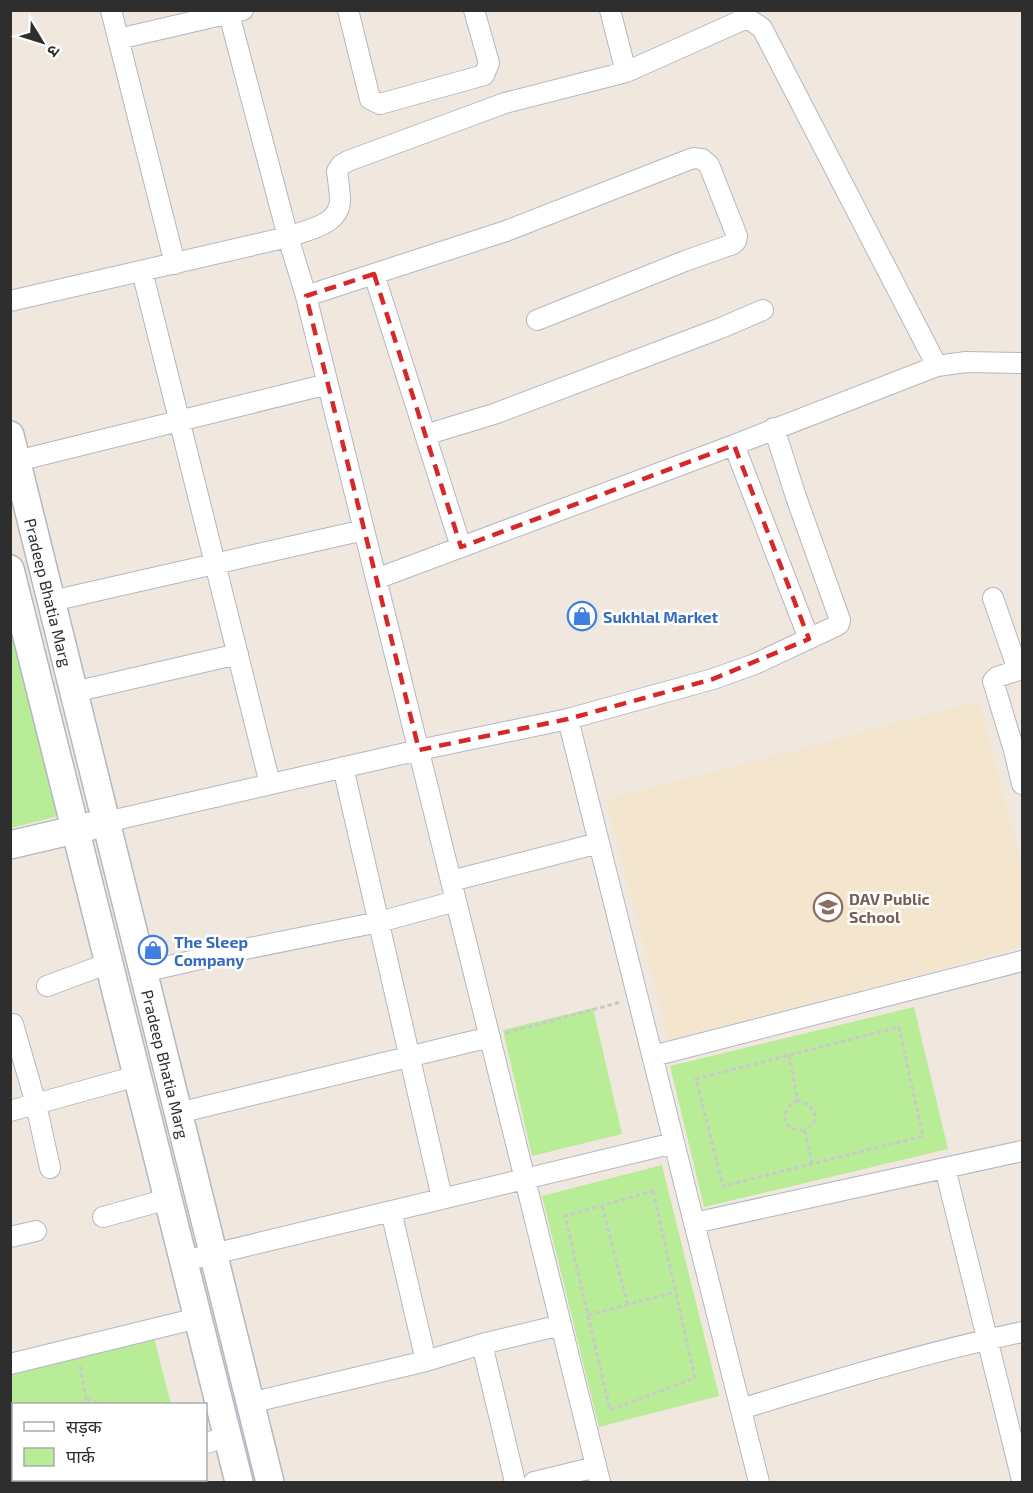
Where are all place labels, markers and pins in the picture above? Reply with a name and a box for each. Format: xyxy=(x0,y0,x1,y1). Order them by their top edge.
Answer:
shop icon: Sukhlal Market xyxy=(566,600,598,632)
place label: Sukhlal Market xyxy=(603,607,718,626)
place label: DAV Public School xyxy=(849,889,930,926)
school or university icon: DAV Public School xyxy=(812,891,844,923)
place label: The Sleep Company xyxy=(174,932,248,970)
shop icon: The Sleep Company xyxy=(137,934,169,966)

